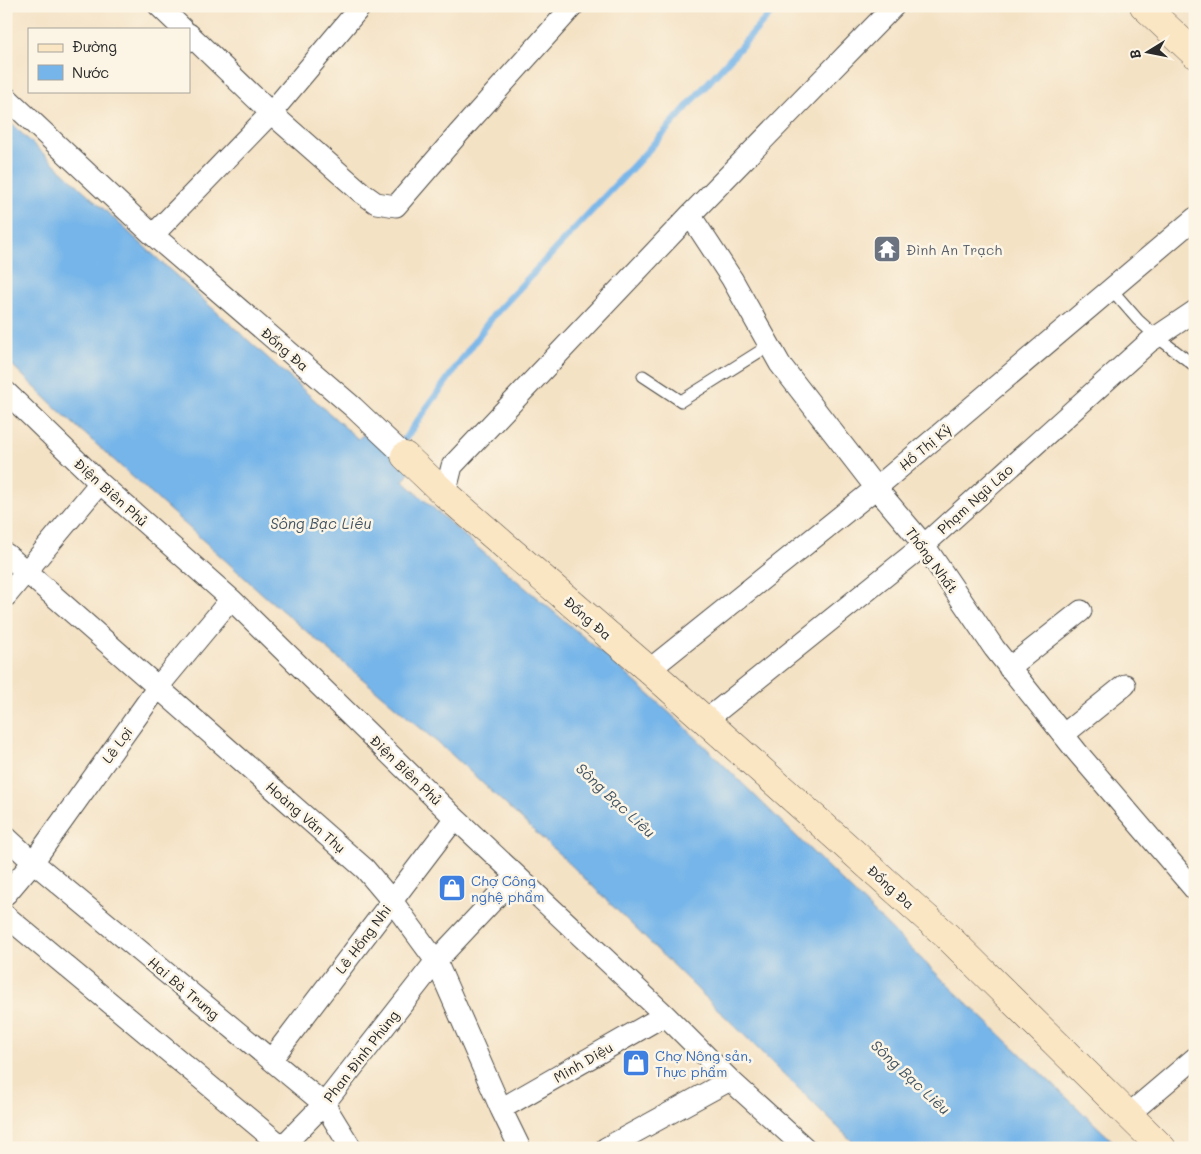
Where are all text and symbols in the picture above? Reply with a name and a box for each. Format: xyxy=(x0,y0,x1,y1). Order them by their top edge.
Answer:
legend xyxy=(28,28,190,92)
north arrow xyxy=(1124,28,1174,78)
text: Đường xyxy=(72,36,117,56)
text: B xyxy=(1125,48,1145,61)
text: Nước xyxy=(72,62,109,82)
temple icon: Đình An Trạch xyxy=(872,234,902,264)
place label: Đình An Trạch xyxy=(906,240,1002,259)
street label: Đống Đa xyxy=(257,323,313,375)
street label: Hồ Thị Kỷ xyxy=(895,419,955,475)
street label: Điện Biên Phủ xyxy=(70,454,152,530)
street label: Phạm Ngũ Lão xyxy=(933,460,1017,538)
water label: Sông Bạc Liêu xyxy=(270,513,372,533)
street label: Thống Nhất xyxy=(902,523,962,597)
street label: Đống Đa xyxy=(560,592,616,644)
street label: Lê Lợi xyxy=(97,723,137,767)
street label: Điện Biên Phủ xyxy=(366,731,446,809)
water label: Sông Bạc Liêu xyxy=(572,758,660,842)
street label: Hoàng Văn Thụ xyxy=(262,777,350,857)
street label: Đống Đa xyxy=(863,861,919,913)
place label: Chợ Công nghệ phẩm xyxy=(471,871,544,906)
shop icon: Chợ Công nghệ phẩm xyxy=(437,873,467,903)
street label: Lê Hồng Nhi xyxy=(331,901,395,977)
street label: Hai Bà Trưng xyxy=(144,953,224,1023)
street label: Phan Đình Phùng xyxy=(319,1006,403,1106)
water label: Sông Bạc Liêu xyxy=(867,1035,955,1119)
street label: Minh Diệu xyxy=(550,1037,616,1087)
place label: Chợ Nông sản, Thực phẩm xyxy=(655,1046,752,1081)
shop icon: Chợ Nông sản, Thực phẩm xyxy=(621,1048,651,1078)

